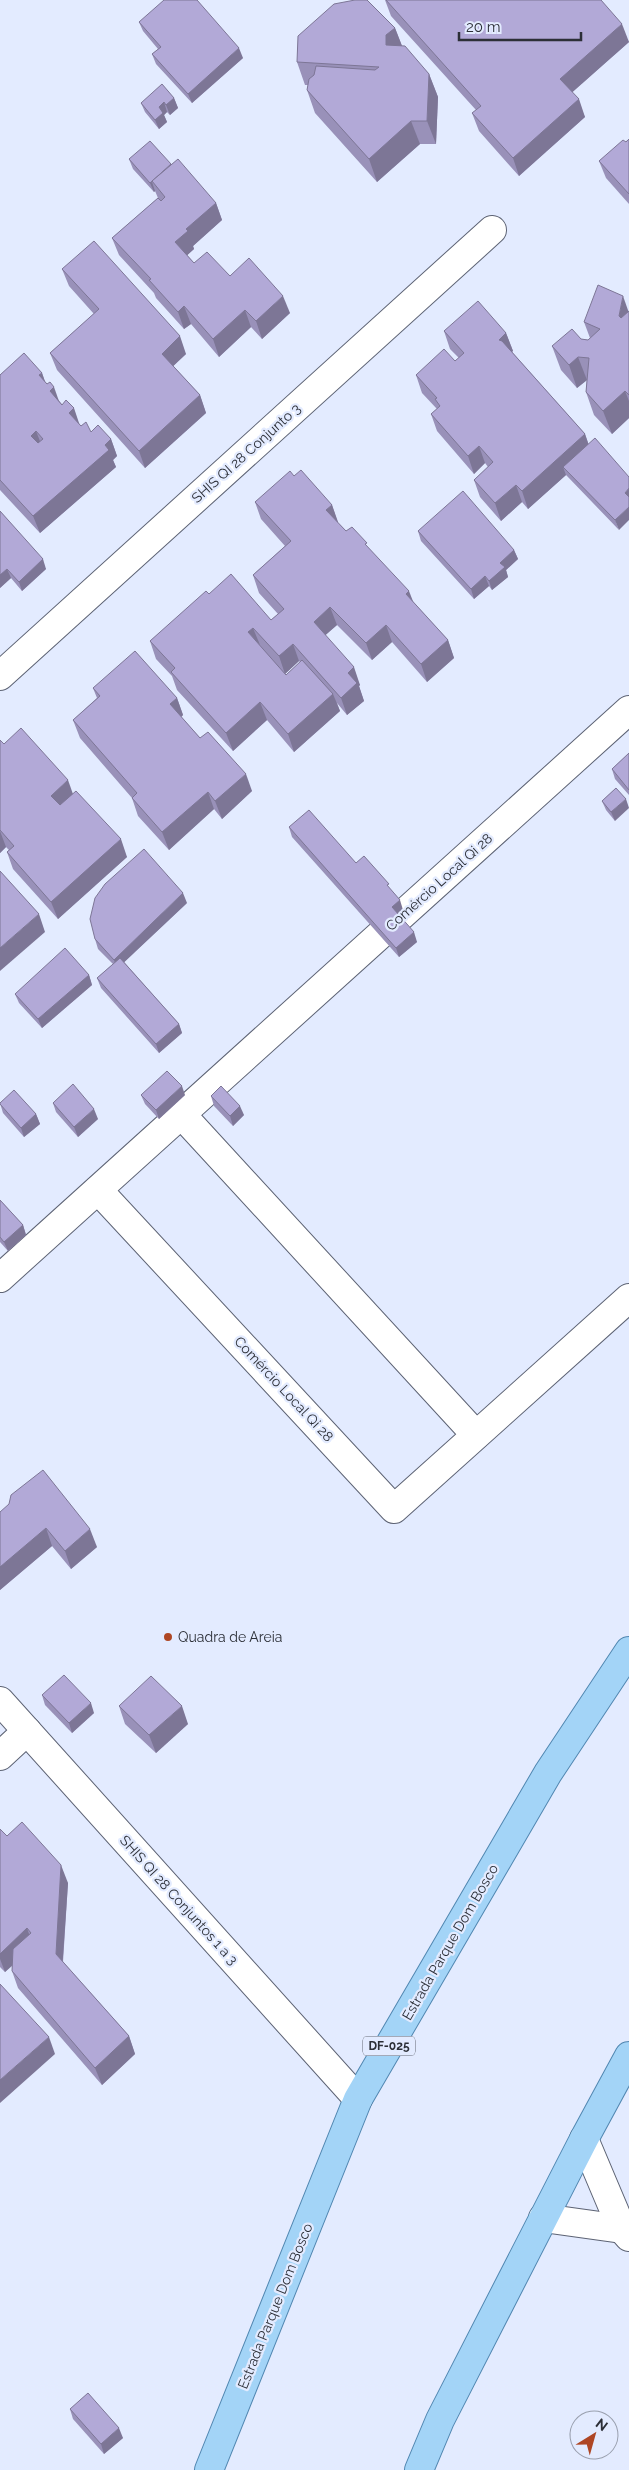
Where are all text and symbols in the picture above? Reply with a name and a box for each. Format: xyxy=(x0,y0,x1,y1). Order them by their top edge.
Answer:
scale bar xyxy=(459,10,582,42)
text: 20 m xyxy=(466,18,501,36)
street label: SHIS QI 28 Conjunto 3 xyxy=(188,400,304,506)
street label: Comércio Local Qi 28 xyxy=(382,830,496,934)
street label: Comércio Local Qi 28 xyxy=(231,1333,337,1445)
place label: Quadra de Areia xyxy=(178,1629,282,1645)
marker: Quadra de Areia xyxy=(162,1631,174,1643)
street label: SHIS QI 28 Conjuntos 1 a 3 xyxy=(117,1832,241,1968)
street label: Estrada Parque Dom Bosco xyxy=(399,1861,501,2023)
road number: DF-025 xyxy=(363,2036,415,2056)
street label: Estrada Parque Dom Bosco xyxy=(234,2221,316,2391)
north arrow xyxy=(569,2410,619,2460)
text: N xyxy=(593,2415,611,2434)

